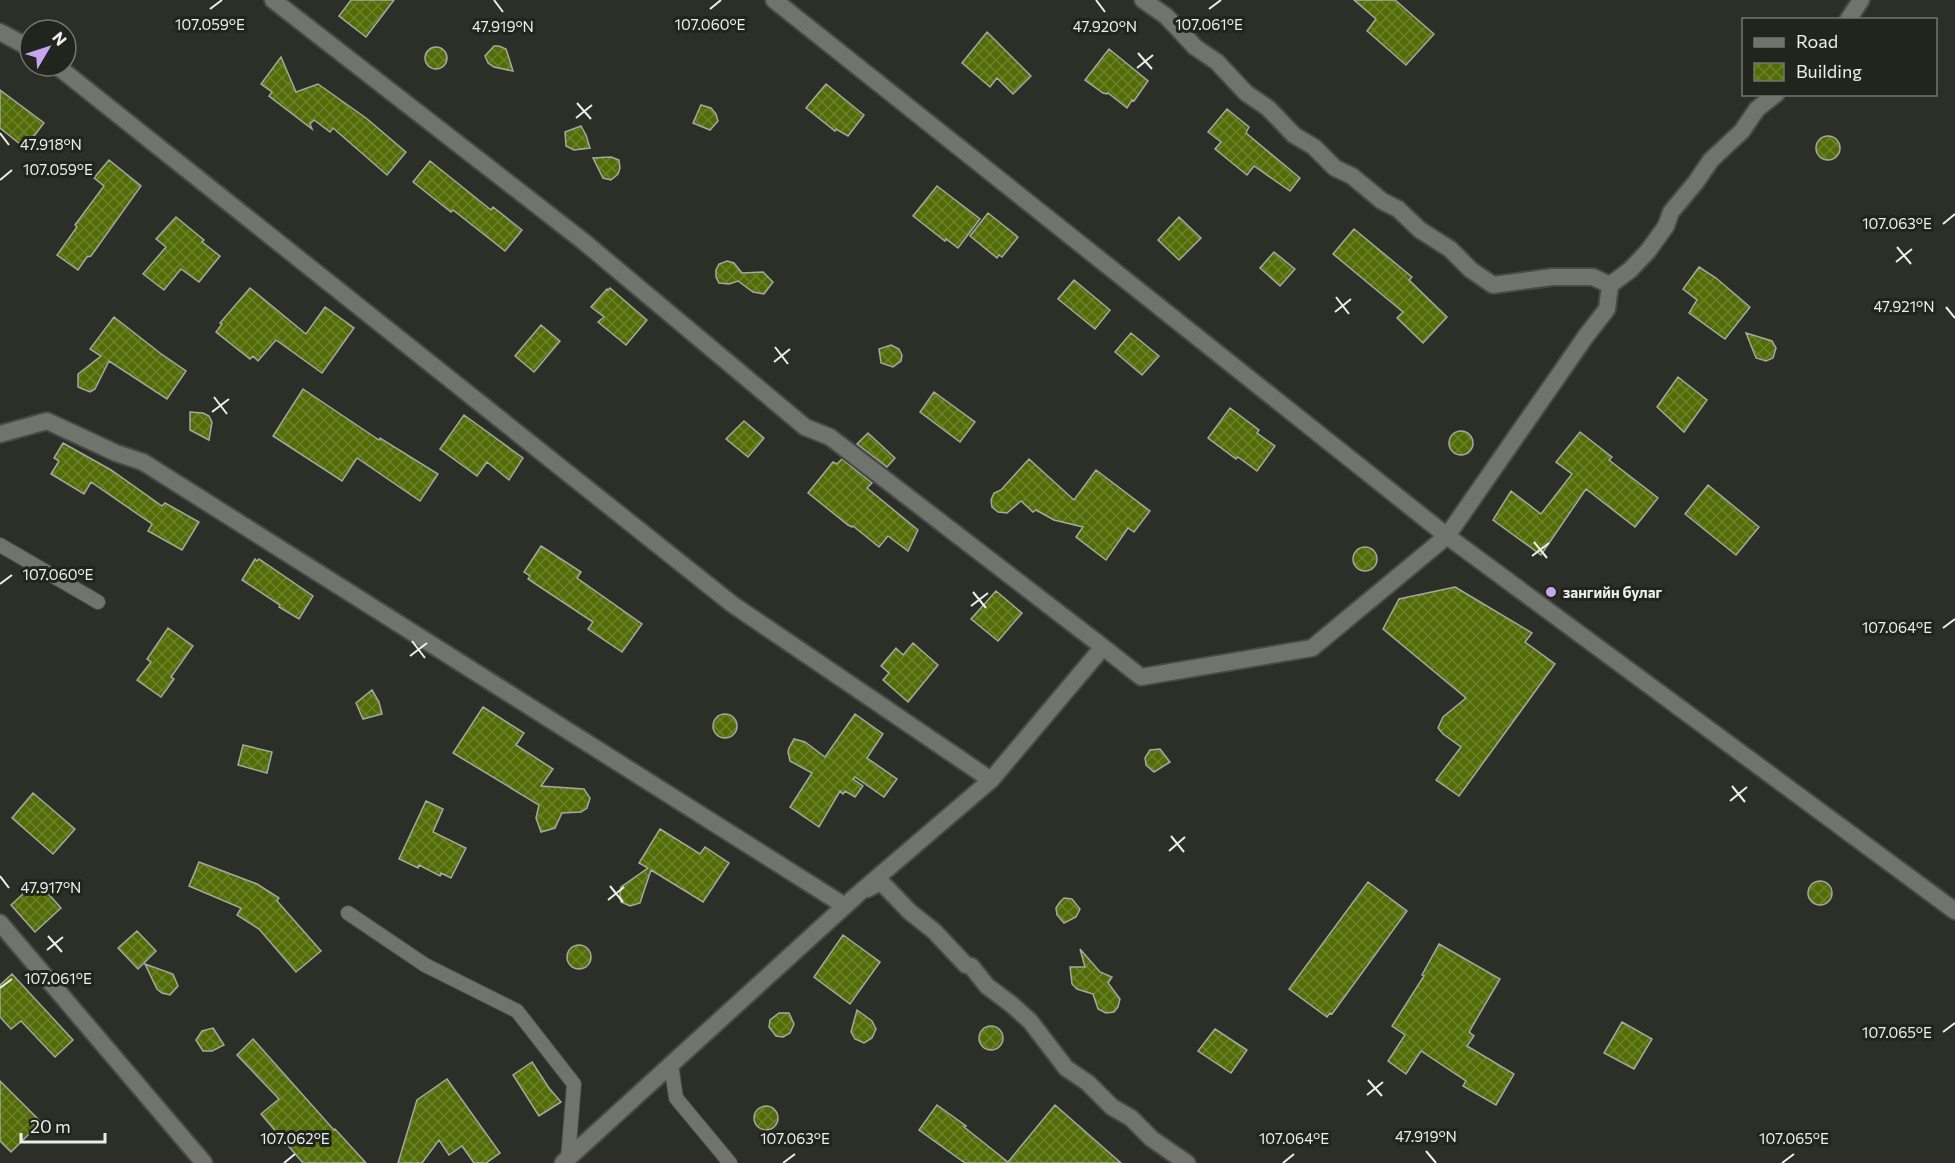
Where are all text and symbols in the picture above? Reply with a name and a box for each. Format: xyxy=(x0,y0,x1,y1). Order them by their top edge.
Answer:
text: 107.059°E xyxy=(175,15,245,33)
text: 107.060°E xyxy=(675,15,746,33)
text: 107.061°E xyxy=(1175,15,1243,33)
text: 47.919°N xyxy=(472,17,534,35)
text: 47.920°N xyxy=(1073,17,1137,35)
north arrow xyxy=(18,18,78,78)
legend xyxy=(1742,18,1937,96)
text: N xyxy=(49,28,71,49)
text: Road xyxy=(1796,30,1838,52)
text: Building xyxy=(1796,60,1862,82)
text: 47.918°N xyxy=(20,135,82,153)
text: 107.059°E xyxy=(23,160,93,178)
text: 107.063°E xyxy=(1862,214,1932,232)
text: 47.921°N xyxy=(1873,297,1935,315)
text: 107.060°E xyxy=(23,565,94,583)
place label: зангийн булаг xyxy=(1563,583,1663,601)
marker: зангийн булаг xyxy=(1544,585,1558,599)
text: 107.064°E xyxy=(1862,618,1932,636)
text: 47.917°N xyxy=(21,878,81,896)
text: 107.061°E xyxy=(24,969,92,987)
text: 107.065°E xyxy=(1862,1023,1932,1041)
scale bar xyxy=(21,1106,105,1144)
text: 20 m xyxy=(30,1115,71,1137)
text: 47.919°N xyxy=(1395,1127,1457,1145)
text: 107.062°E xyxy=(260,1129,330,1147)
text: 107.063°E xyxy=(760,1129,830,1147)
text: 107.064°E xyxy=(1259,1129,1329,1147)
text: 107.065°E xyxy=(1759,1129,1829,1147)

